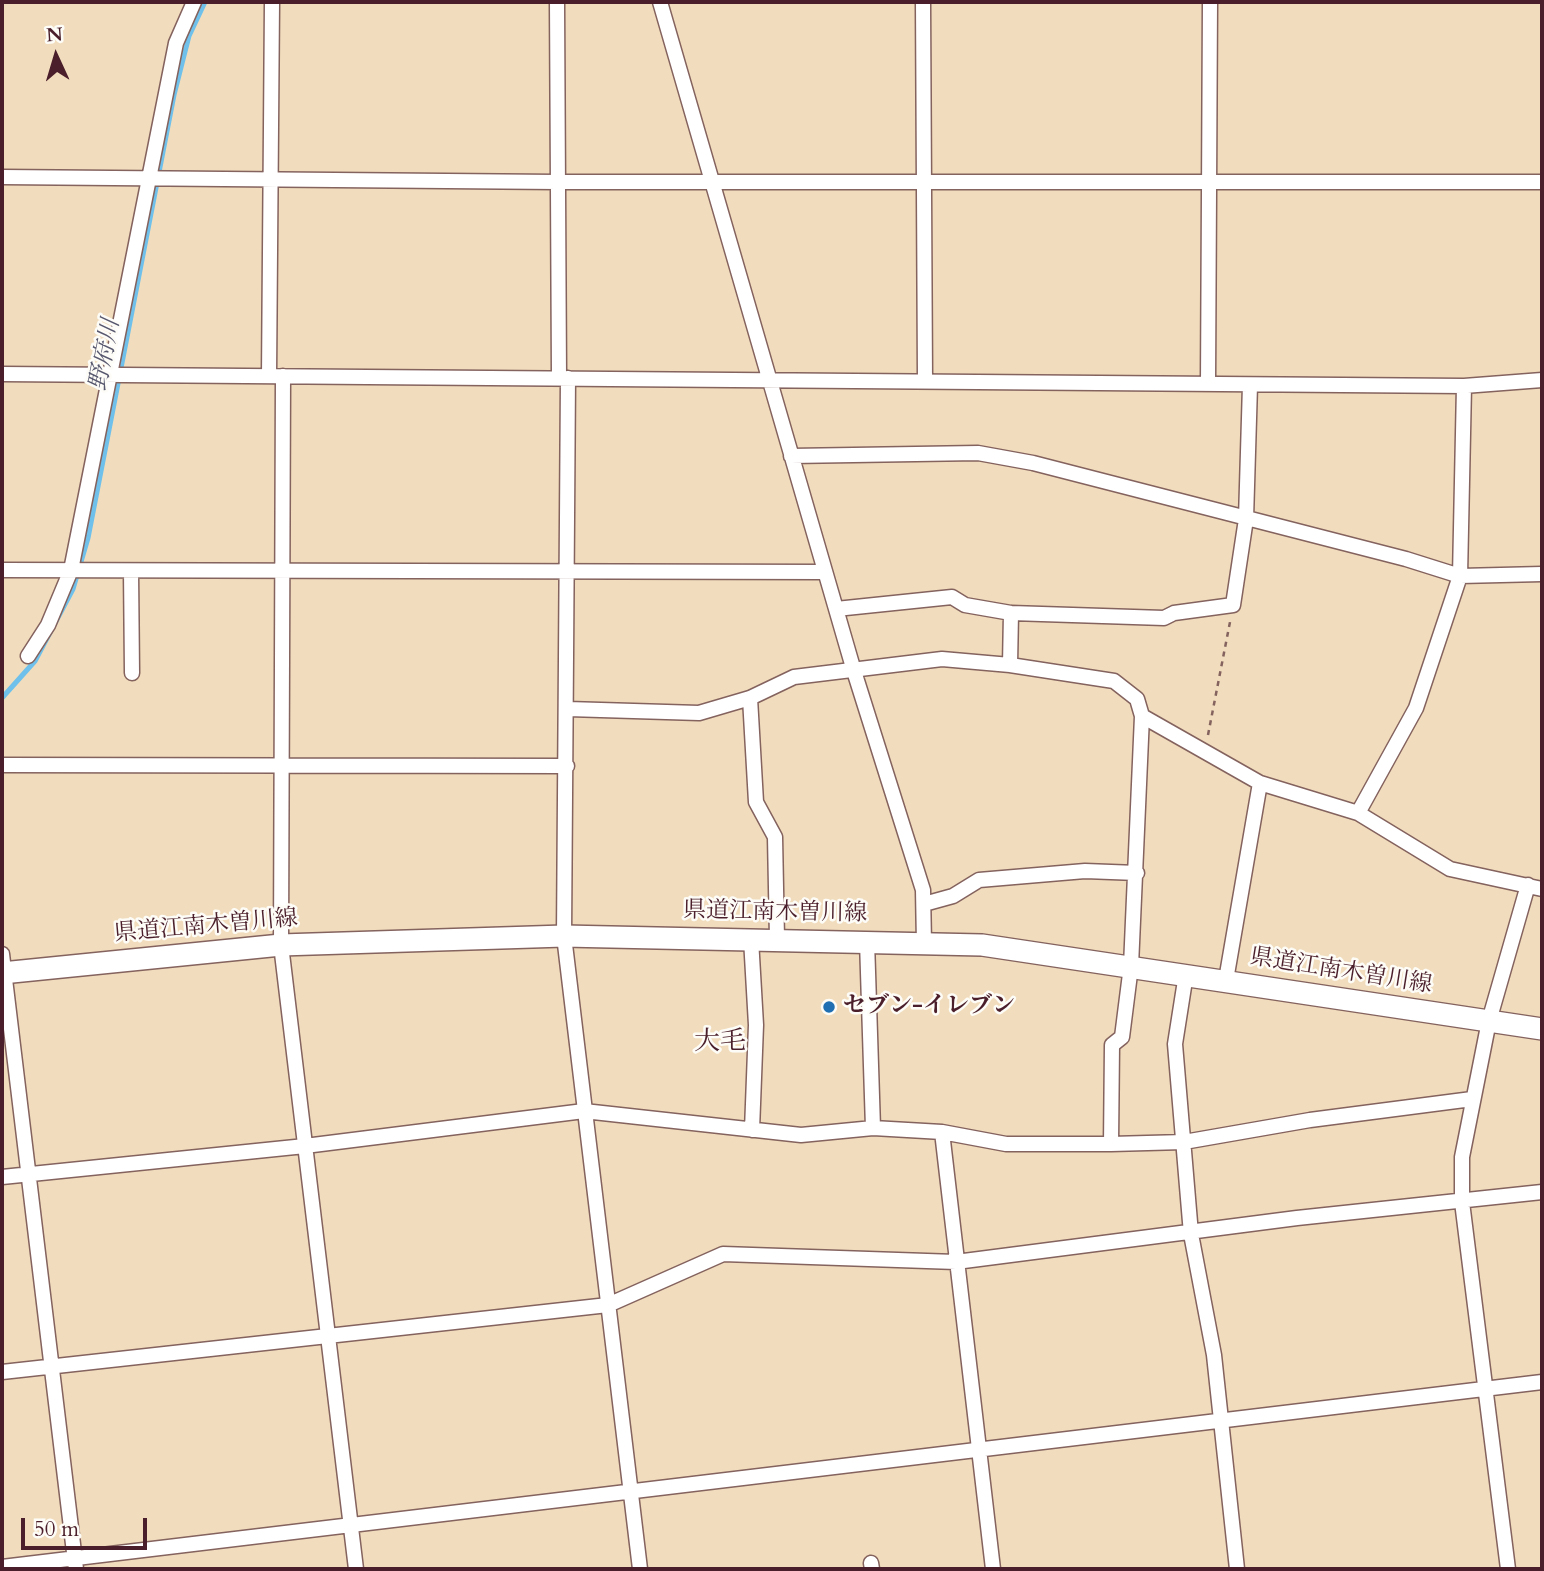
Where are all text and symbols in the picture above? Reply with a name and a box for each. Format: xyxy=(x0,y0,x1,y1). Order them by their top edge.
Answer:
north arrow xyxy=(21,21,91,91)
text: N xyxy=(45,22,64,49)
water label: 野府川 xyxy=(85,317,127,393)
street label: 県道江南木曽川線 xyxy=(683,898,867,928)
street label: 県道江南木曽川線 xyxy=(113,905,299,949)
street label: 県道江南木曽川線 xyxy=(1248,944,1434,1000)
place label: セブン-イレブン xyxy=(843,993,1015,1021)
marker: セブン-イレブン xyxy=(821,999,837,1015)
district label: 大毛 xyxy=(694,1027,746,1059)
scale bar xyxy=(24,1504,150,1548)
text: 50 m xyxy=(34,1515,79,1544)

